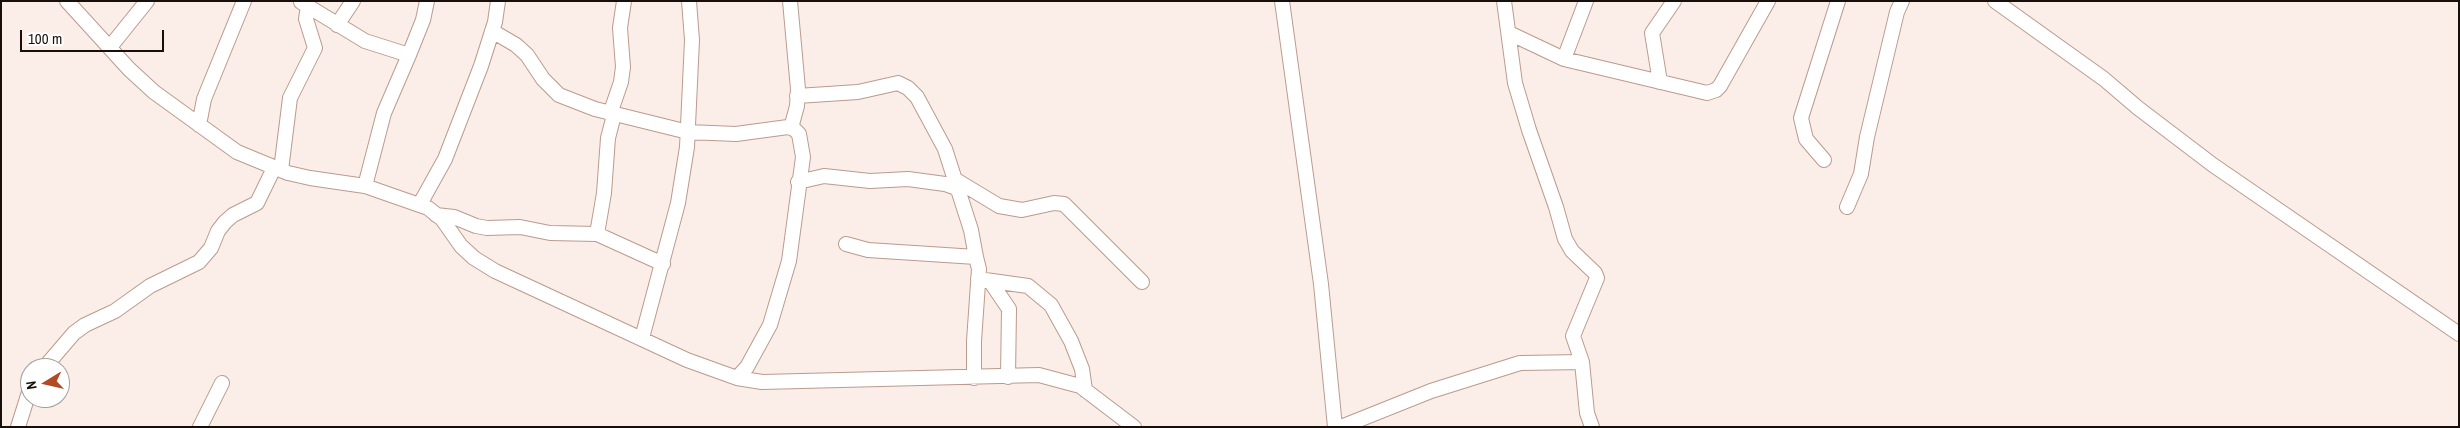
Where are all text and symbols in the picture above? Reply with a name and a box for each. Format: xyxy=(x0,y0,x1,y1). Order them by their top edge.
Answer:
scale bar xyxy=(22,20,166,52)
text: 100 m xyxy=(28,28,62,49)
north arrow xyxy=(20,358,70,408)
text: N xyxy=(22,380,41,391)

